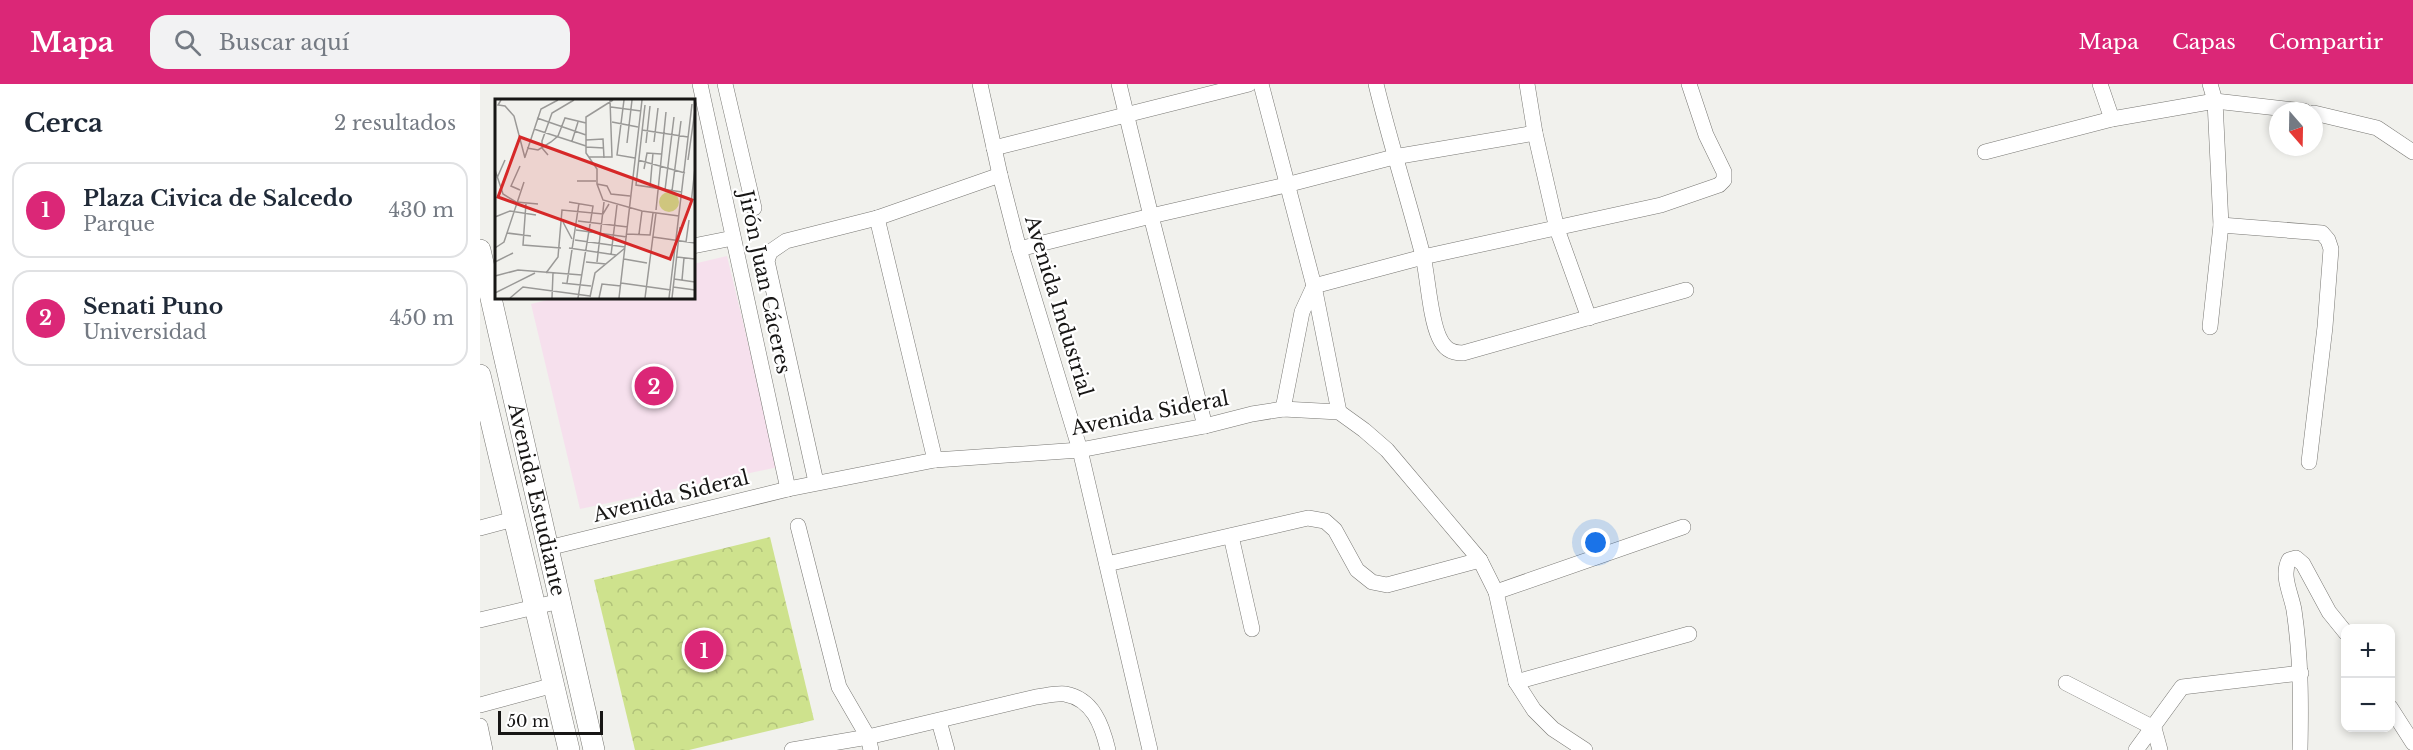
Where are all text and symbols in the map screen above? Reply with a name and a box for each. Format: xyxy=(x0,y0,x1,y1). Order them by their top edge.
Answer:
search box xyxy=(150,15,570,69)
text: Mapa xyxy=(30,25,114,60)
icon: search xyxy=(171,26,204,59)
text: Buscar aquí xyxy=(219,29,349,56)
text: Mapa xyxy=(2079,29,2139,55)
text: Capas xyxy=(2172,29,2236,55)
text: Compartir xyxy=(2269,29,2383,55)
inset map xyxy=(495,99,694,298)
north arrow xyxy=(2269,102,2323,156)
text: Cerca xyxy=(24,107,103,139)
text: 2 resultados xyxy=(334,111,456,135)
text: Plaza Civica de Salcedo xyxy=(83,185,353,212)
street label: Jirón Juan Cáceres xyxy=(733,185,796,376)
text: 1 xyxy=(41,198,50,222)
text: 430 m xyxy=(389,198,454,222)
text: Parque xyxy=(83,212,155,236)
street label: Avenida Industrial xyxy=(1020,212,1098,399)
text: Senati Puno xyxy=(83,293,223,320)
text: 2 xyxy=(39,306,52,330)
text: 450 m xyxy=(389,306,454,330)
text: Universidad xyxy=(83,320,207,344)
pin: 2 xyxy=(634,364,674,408)
street label: Avenida Sideral xyxy=(1068,386,1231,440)
street label: Avenida Estudiante xyxy=(503,400,571,598)
street label: Avenida Sideral xyxy=(589,465,752,527)
your location xyxy=(1581,528,1610,557)
map controls xyxy=(2341,624,2395,732)
button: + xyxy=(2341,624,2395,678)
pin: 1 xyxy=(684,628,724,672)
button: − xyxy=(2341,678,2395,732)
scale bar xyxy=(498,708,603,736)
text: 50 m xyxy=(507,711,549,731)

